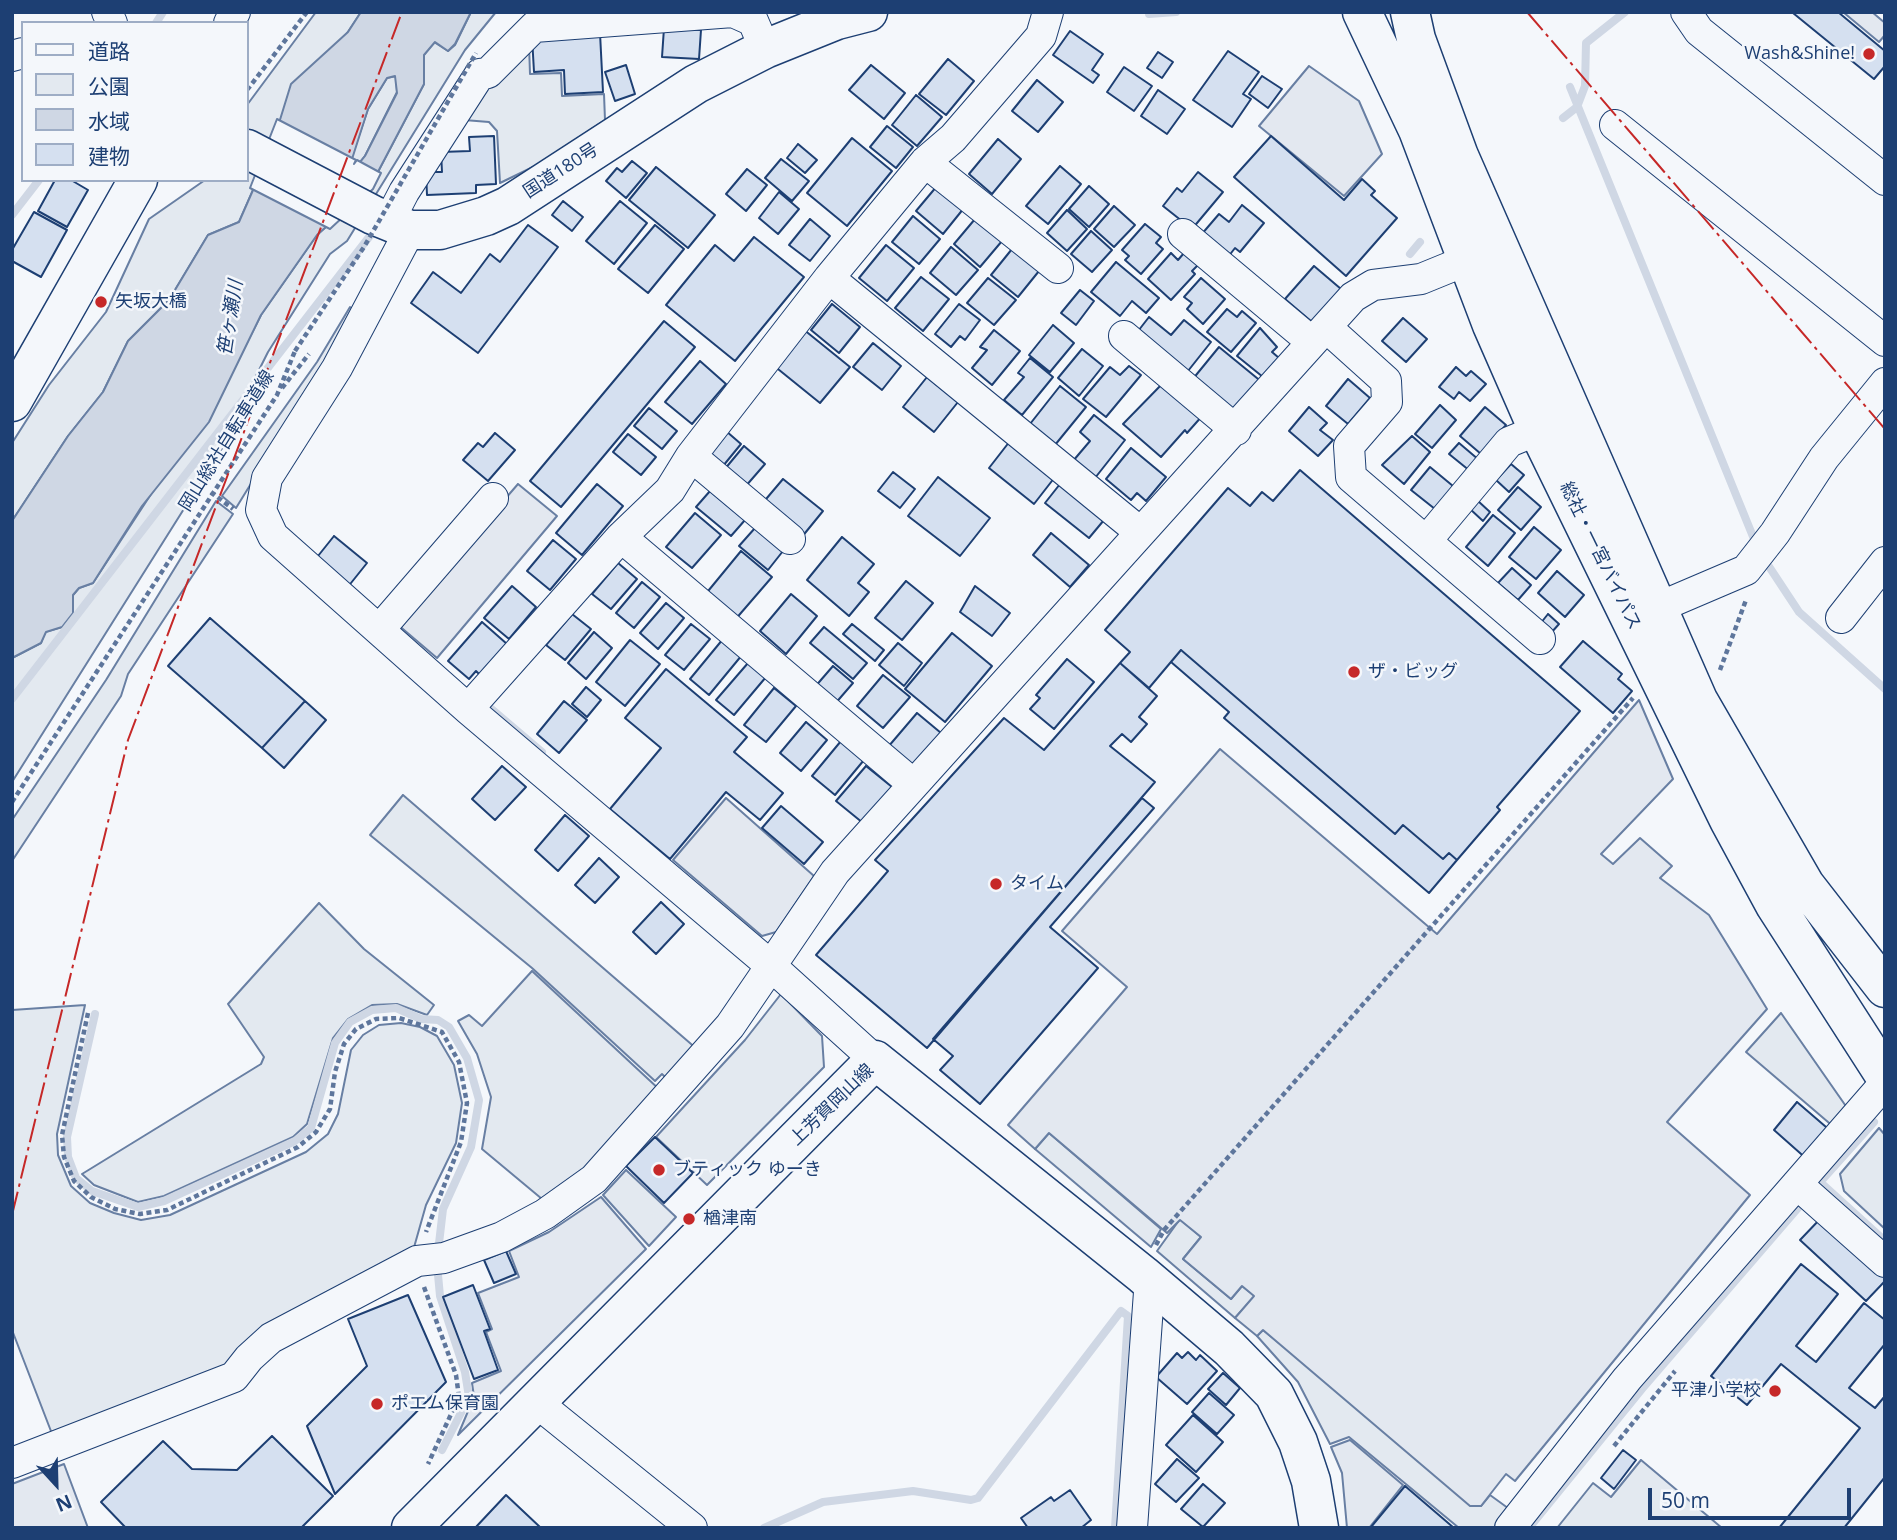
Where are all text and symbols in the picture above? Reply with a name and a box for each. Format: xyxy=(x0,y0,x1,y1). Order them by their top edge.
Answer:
legend xyxy=(21,21,248,182)
text: 道路 xyxy=(88,37,130,65)
place label: Wash&Shine! xyxy=(1744,43,1855,65)
marker: Wash&Shine! xyxy=(1861,46,1877,62)
text: 公園 xyxy=(88,72,130,100)
text: 水域 xyxy=(88,107,130,135)
street label: 国道180号 xyxy=(520,139,602,203)
text: 建物 xyxy=(88,142,130,170)
water label: 笹ヶ瀬川 xyxy=(214,279,248,357)
place label: 矢坂大橋 xyxy=(115,291,187,313)
marker: 矢坂大橋 xyxy=(93,294,109,310)
street label: 岡山総社自転車道線 xyxy=(175,367,279,515)
street label: 総社・一宮バイパス xyxy=(1555,478,1645,634)
place label: ザ・ビッグ xyxy=(1368,661,1458,683)
marker: ザ・ビッグ xyxy=(1346,664,1362,680)
place label: タイム xyxy=(1010,873,1064,895)
marker: タイム xyxy=(988,876,1004,892)
street label: 上芳賀岡山線 xyxy=(786,1060,878,1150)
place label: ブティック ゆーき xyxy=(673,1159,822,1181)
marker: ブティック ゆーき xyxy=(651,1162,667,1178)
place label: 楢津南 xyxy=(703,1208,757,1230)
marker: 楢津南 xyxy=(681,1211,697,1227)
place label: 平津小学校 xyxy=(1671,1380,1761,1402)
marker: 平津小学校 xyxy=(1767,1383,1783,1399)
place label: ポエム保育園 xyxy=(391,1393,499,1415)
marker: ポエム保育園 xyxy=(369,1396,385,1412)
north arrow xyxy=(21,1449,91,1519)
scale bar xyxy=(1652,1474,1855,1518)
text: 50 m xyxy=(1661,1486,1710,1514)
text: N xyxy=(52,1489,76,1518)

